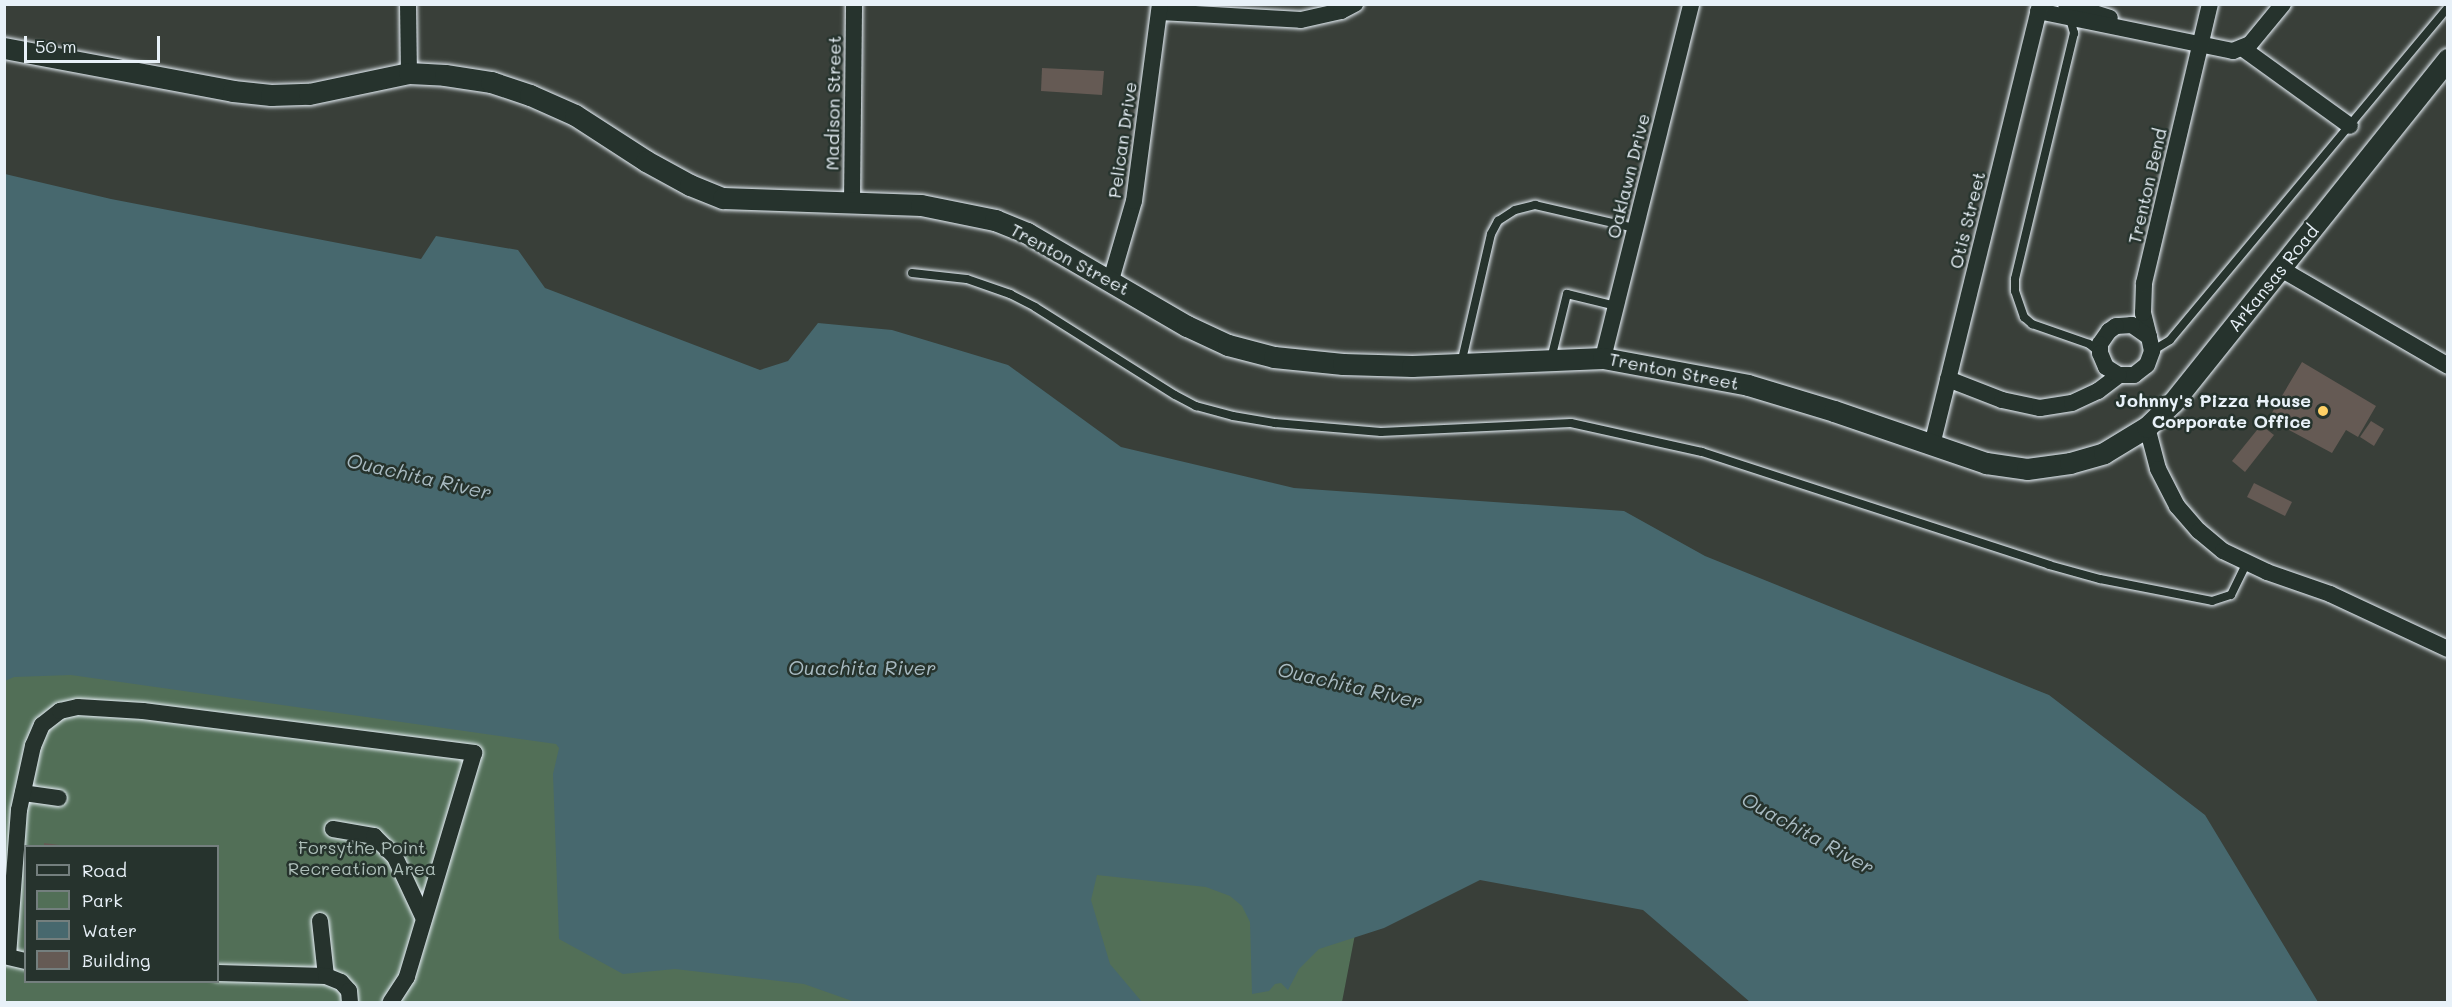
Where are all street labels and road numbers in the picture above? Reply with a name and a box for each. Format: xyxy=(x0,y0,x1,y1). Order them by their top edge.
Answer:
street label: Madison Street xyxy=(821,35,845,171)
street label: Pelican Drive xyxy=(1103,80,1141,200)
street label: Oaklawn Drive xyxy=(1602,111,1654,241)
street label: Trenton Bend xyxy=(2123,126,2171,246)
street label: Otis Street xyxy=(1944,169,1990,271)
street label: Trenton Street xyxy=(1007,219,1133,299)
street label: Arkansas Road xyxy=(2223,220,2323,336)
street label: Trenton Street xyxy=(1607,348,1741,394)

